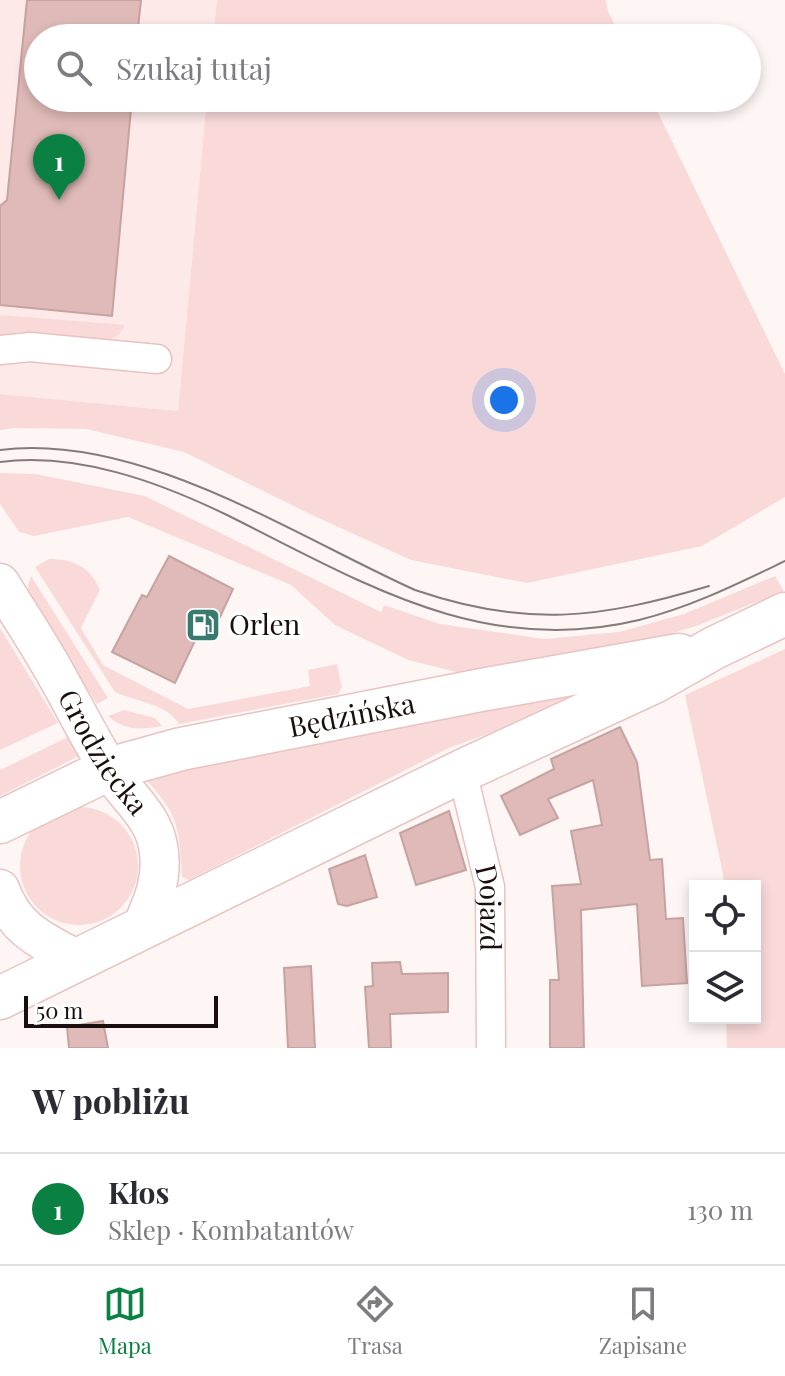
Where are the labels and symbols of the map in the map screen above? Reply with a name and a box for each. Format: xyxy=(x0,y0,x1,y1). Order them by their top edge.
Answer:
pin: 1 xyxy=(33,134,85,200)
your location xyxy=(484,380,524,420)
place label: Orlen xyxy=(229,605,301,642)
fuel station icon: Orlen xyxy=(184,606,222,644)
street label: Grodziecka xyxy=(51,682,157,821)
street label: Będzińska xyxy=(285,683,418,744)
street label: Dojazd xyxy=(468,860,510,951)
scale bar xyxy=(24,992,218,1028)

